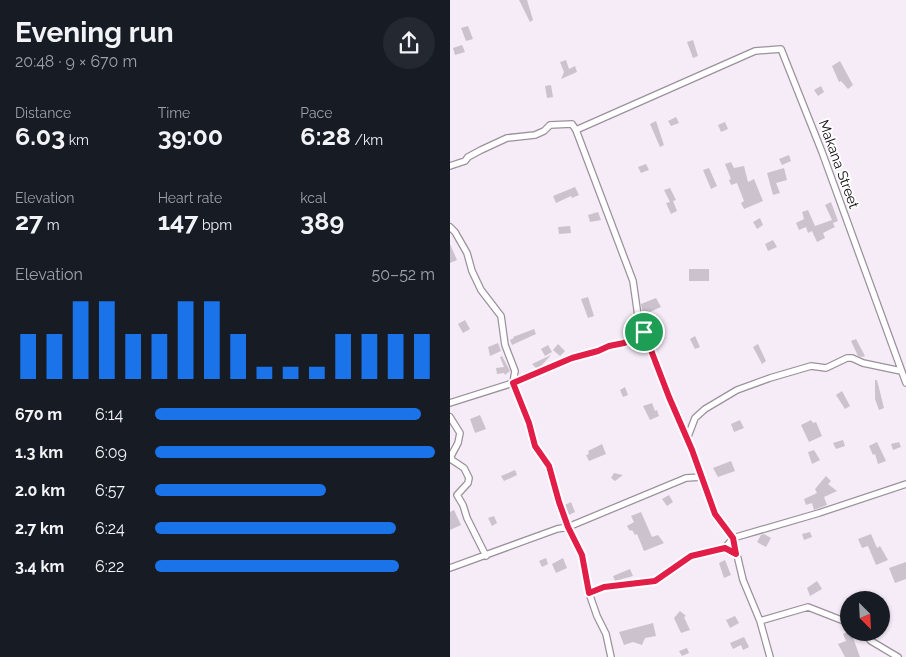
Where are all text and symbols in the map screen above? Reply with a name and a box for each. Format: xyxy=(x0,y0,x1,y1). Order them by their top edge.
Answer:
text: Evening run xyxy=(15,16,174,49)
button: share xyxy=(383,17,435,69)
text: 20:48 · 9 × 670 m xyxy=(15,52,137,71)
text: Distance xyxy=(15,105,71,121)
text: Time xyxy=(158,105,190,121)
text: Pace xyxy=(300,105,332,121)
street label: Makana Street xyxy=(816,118,863,211)
text: 6.03 xyxy=(15,121,65,151)
text: 39:00 xyxy=(158,121,223,151)
text: 6:28 xyxy=(300,121,351,151)
text: km xyxy=(65,132,89,148)
text: /km xyxy=(351,132,383,148)
text: Elevation xyxy=(15,190,74,206)
text: Heart rate xyxy=(158,190,222,206)
text: kcal xyxy=(300,190,327,206)
text: 27 xyxy=(15,206,43,236)
text: 147 xyxy=(158,206,198,236)
text: 389 xyxy=(300,206,344,236)
text: m xyxy=(43,217,60,233)
text: bpm xyxy=(198,217,232,233)
text: Elevation xyxy=(15,265,83,284)
text: 50–52 m xyxy=(372,265,435,284)
pin xyxy=(623,311,665,353)
icon: arrive xyxy=(630,318,658,346)
text: 670 m xyxy=(15,405,62,424)
text: 6:14 xyxy=(95,405,123,424)
text: 1.3 km xyxy=(15,443,63,462)
text: 6:09 xyxy=(95,443,127,462)
text: 2.0 km xyxy=(15,481,65,500)
text: 6:57 xyxy=(95,481,125,500)
text: 2.7 km xyxy=(15,519,64,538)
text: 6:24 xyxy=(95,519,125,538)
text: 3.4 km xyxy=(15,557,64,576)
text: 6:22 xyxy=(95,557,124,576)
north arrow xyxy=(840,591,890,641)
map controls xyxy=(840,591,890,641)

